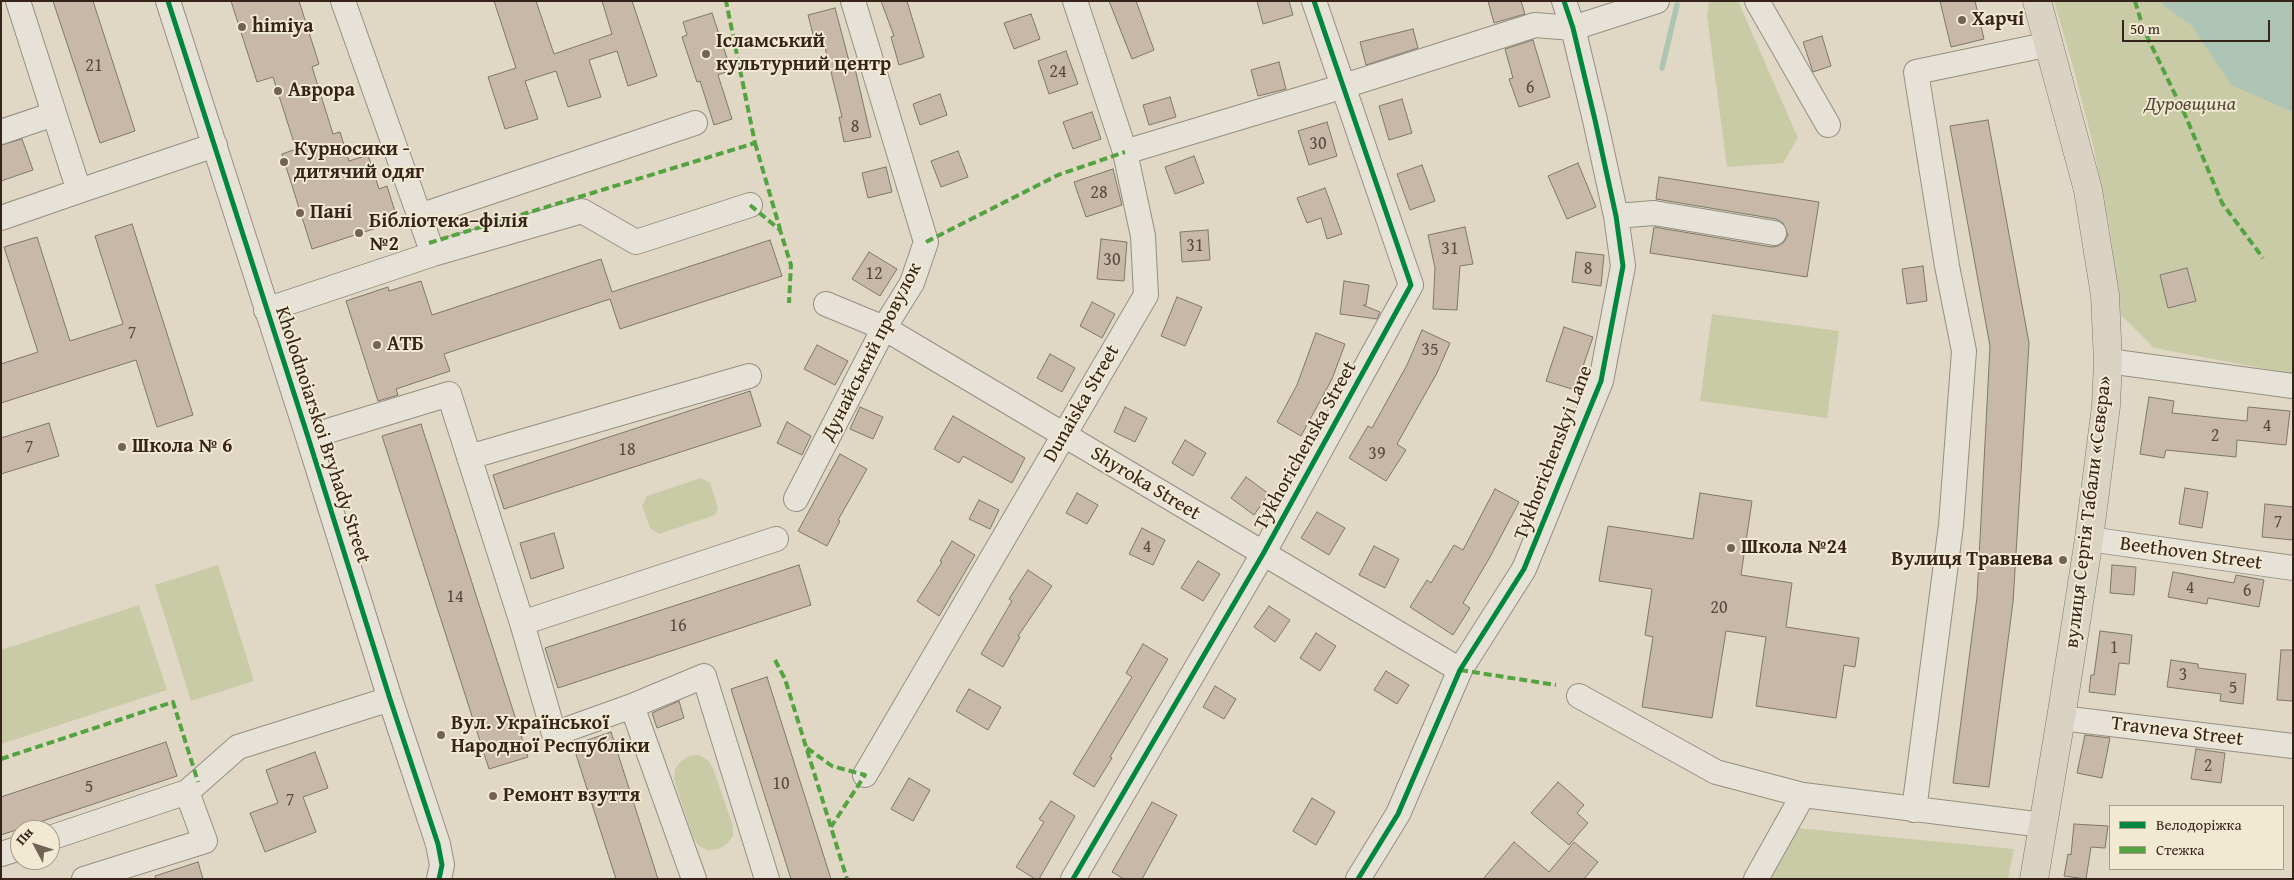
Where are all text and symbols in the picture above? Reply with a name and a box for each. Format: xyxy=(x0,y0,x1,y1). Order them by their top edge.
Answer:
place label: Харчі xyxy=(1972,8,2024,32)
scale bar xyxy=(2124,10,2272,42)
marker: Харчі xyxy=(1956,14,1968,26)
place label: himiya xyxy=(252,15,314,39)
text: 50 m xyxy=(2130,18,2160,39)
marker: himiya xyxy=(236,21,248,33)
place label: Ісламський культурний центр xyxy=(716,30,891,77)
marker: Ісламський культурний центр xyxy=(700,48,712,60)
house number: 21 xyxy=(85,55,103,77)
house number: 24 xyxy=(1049,61,1067,83)
house number: 6 xyxy=(1526,77,1534,99)
place label: Аврора xyxy=(288,79,355,103)
marker: Аврора xyxy=(272,85,284,97)
park label: Дуровщина xyxy=(2144,93,2236,117)
house number: 8 xyxy=(851,116,859,138)
house number: 30 xyxy=(1309,133,1327,155)
place label: Курносики - дитячий одяг xyxy=(294,138,424,185)
marker: Курносики - дитячий одяг xyxy=(278,156,290,168)
house number: 28 xyxy=(1090,182,1108,204)
place label: Пані xyxy=(310,201,352,225)
marker: Пані xyxy=(294,207,306,219)
place label: Бібліотека–філія №2 xyxy=(369,210,528,257)
marker: Бібліотека–філія №2 xyxy=(353,227,365,239)
house number: 31 xyxy=(1186,235,1204,257)
house number: 31 xyxy=(1441,238,1459,260)
house number: 30 xyxy=(1103,249,1121,271)
house number: 8 xyxy=(1584,258,1592,280)
street label: Дунайський провулок xyxy=(817,259,927,445)
house number: 12 xyxy=(865,263,883,285)
street label: Kholodnoiarskoi Bryhady Street xyxy=(269,304,375,566)
house number: 7 xyxy=(128,322,136,344)
place label: АТБ xyxy=(387,333,424,357)
marker: АТБ xyxy=(371,339,383,351)
house number: 35 xyxy=(1421,339,1439,361)
street label: Dunaiska Street xyxy=(1039,341,1125,467)
street label: Tykhorichenska Street xyxy=(1250,357,1362,535)
street label: Tykhorichenskyi Lane xyxy=(1510,362,1598,544)
street label: вулиця Сергія Табали «Сєвєра» xyxy=(2060,374,2118,650)
house number: 4 xyxy=(2263,415,2271,437)
house number: 2 xyxy=(2211,425,2219,447)
place label: Школа № 6 xyxy=(132,435,232,459)
house number: 7 xyxy=(25,436,33,458)
house number: 18 xyxy=(618,439,636,461)
marker: Школа № 6 xyxy=(116,441,128,453)
street label: Shyroka Street xyxy=(1086,442,1204,526)
house number: 39 xyxy=(1368,443,1386,465)
house number: 7 xyxy=(2274,511,2282,533)
street label: Beethoven Street xyxy=(2118,532,2264,576)
house number: 4 xyxy=(1143,536,1151,558)
place label: Школа №24 xyxy=(1741,536,1847,560)
marker: Школа №24 xyxy=(1725,542,1737,554)
place label: Вулиця Травнева xyxy=(1891,548,2053,572)
marker: Вулиця Травнева xyxy=(2057,554,2069,566)
house number: 4 xyxy=(2186,577,2194,599)
house number: 6 xyxy=(2243,580,2251,602)
house number: 14 xyxy=(446,586,464,608)
house number: 20 xyxy=(1710,597,1728,619)
house number: 16 xyxy=(669,615,687,637)
house number: 1 xyxy=(2110,637,2118,659)
house number: 3 xyxy=(2179,664,2187,686)
house number: 5 xyxy=(2229,677,2237,699)
place label: Вул. Української Народної Республіки xyxy=(451,712,650,759)
street label: Travneva Street xyxy=(2110,712,2244,752)
marker: Вул. Української Народної Республіки xyxy=(435,729,447,741)
house number: 2 xyxy=(2204,755,2212,777)
house number: 10 xyxy=(772,773,790,795)
house number: 5 xyxy=(85,776,93,798)
place label: Ремонт взуття xyxy=(503,784,640,808)
house number: 7 xyxy=(286,789,294,811)
marker: Ремонт взуття xyxy=(487,790,499,802)
legend xyxy=(2109,805,2284,870)
text: Велодоріжка xyxy=(2156,814,2242,835)
north arrow xyxy=(10,820,60,870)
text: Пн xyxy=(11,823,38,849)
text: Стежка xyxy=(2156,839,2204,860)

